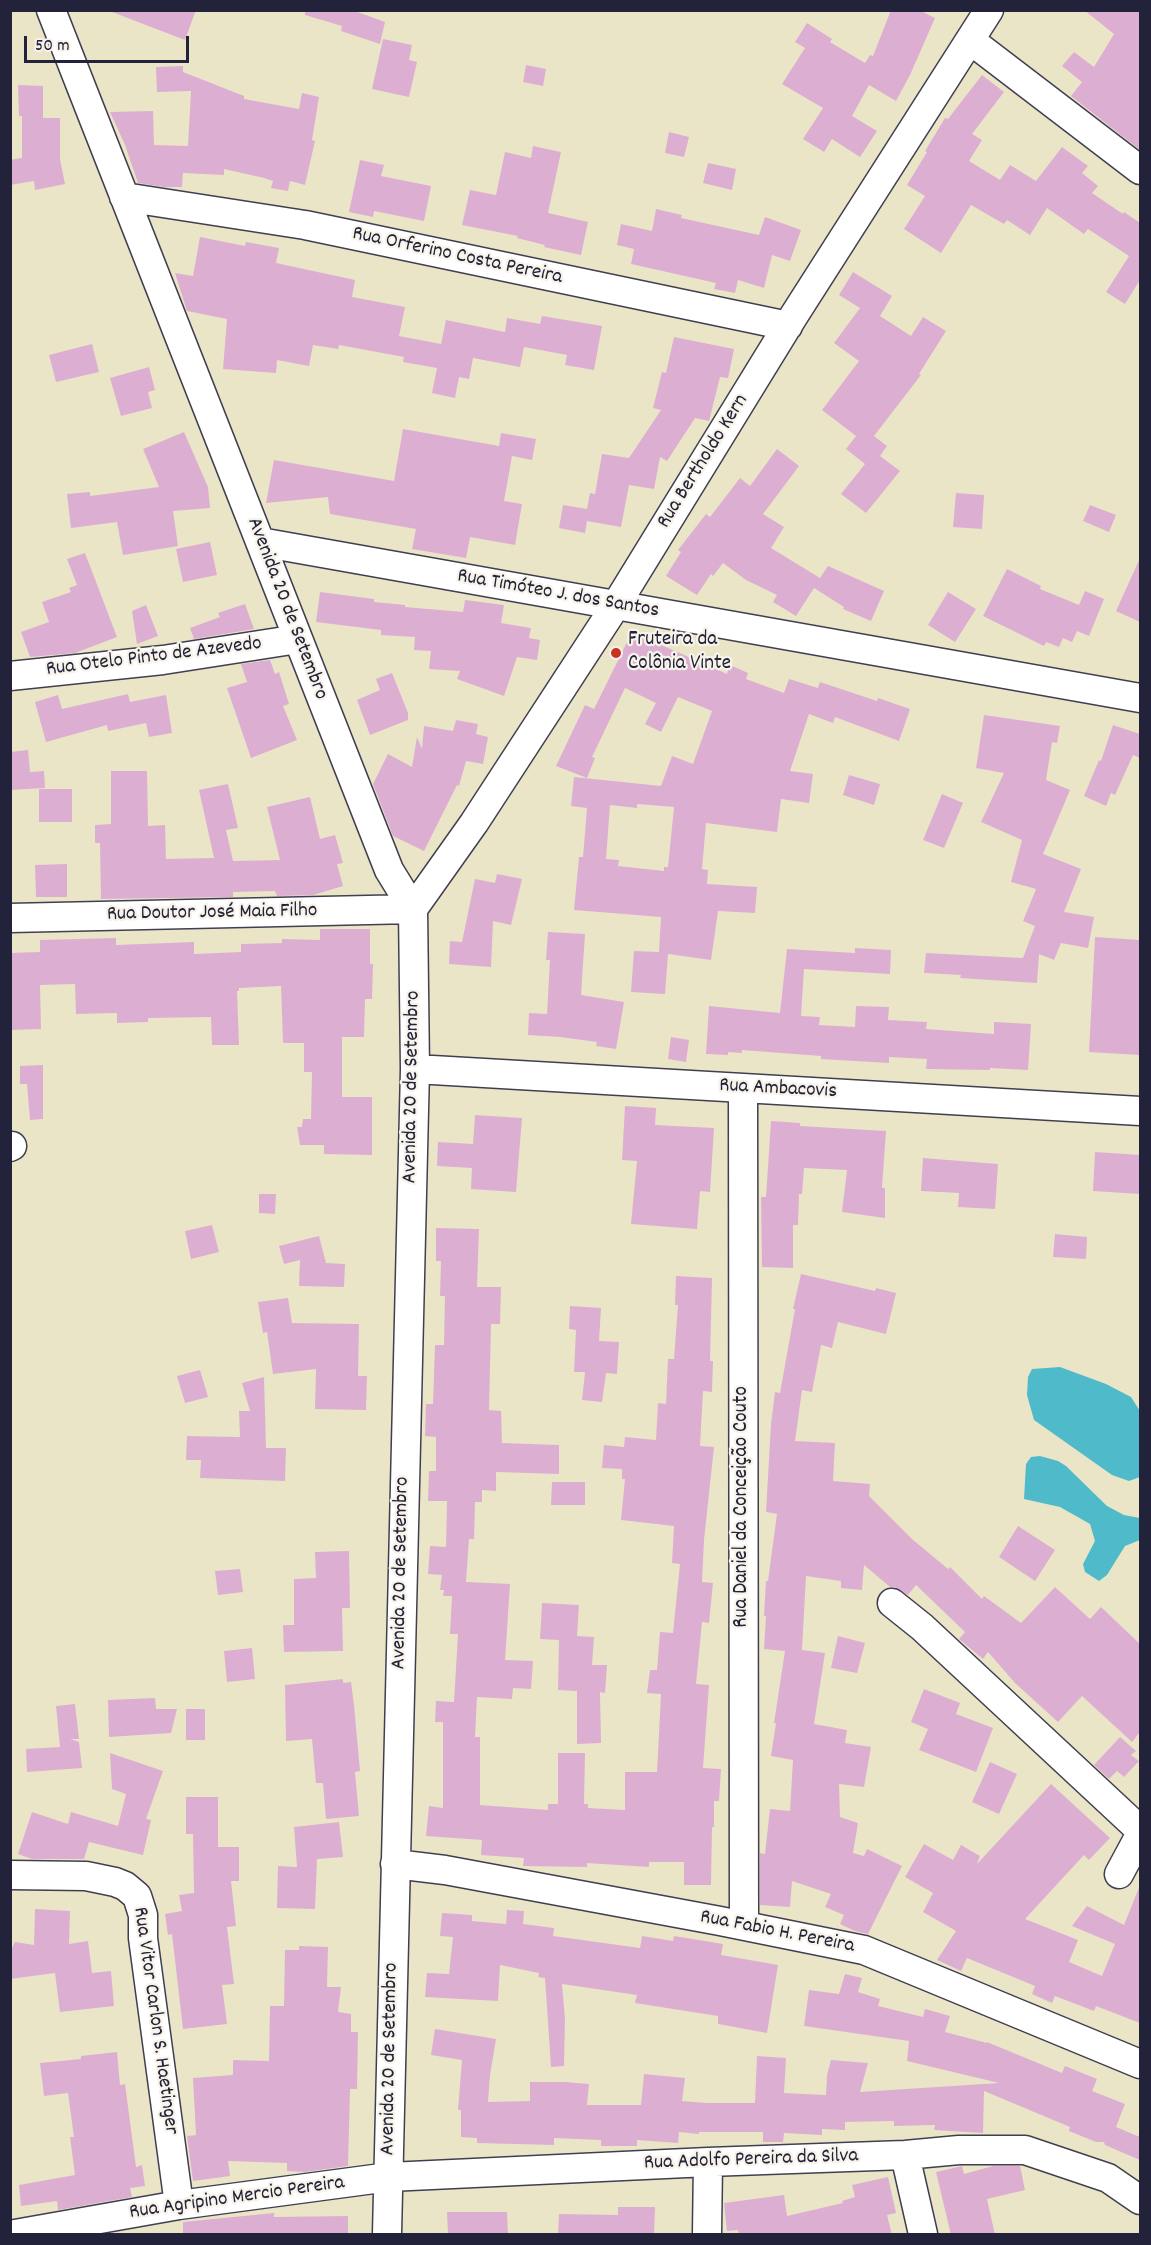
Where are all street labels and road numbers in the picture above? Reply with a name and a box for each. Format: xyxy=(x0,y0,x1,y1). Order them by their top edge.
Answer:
street label: Rua Orferino Costa Pereira xyxy=(350,222,564,292)
street label: Rua Bertholdo Kern xyxy=(653,390,755,534)
street label: Avenida 20 de Setembro xyxy=(240,514,332,704)
street label: Rua Timóteo J. dos Santos xyxy=(455,565,661,625)
street label: Rua Otelo Pinto de Azevedo xyxy=(45,632,263,684)
street label: Rua Doutor José Maia Filho xyxy=(107,900,317,928)
street label: Avenida 20 de Setembro xyxy=(399,990,427,1184)
street label: Rua Ambacovis xyxy=(718,1074,838,1106)
street label: Rua Daniel da Conceição Couto xyxy=(730,1386,756,1628)
street label: Avenida 20 de Setembro xyxy=(388,1476,416,1670)
street label: Rua Vitor Carlon S. Haetinger xyxy=(126,1906,182,2136)
street label: Rua Fabio H. Pereira xyxy=(698,1906,856,1960)
street label: Avenida 20 de Setembro xyxy=(377,1962,405,2156)
street label: Rua Adolfo Pereira da Silva xyxy=(643,2145,859,2177)
street label: Rua Agripino Mercio Pereira xyxy=(128,2171,346,2227)

